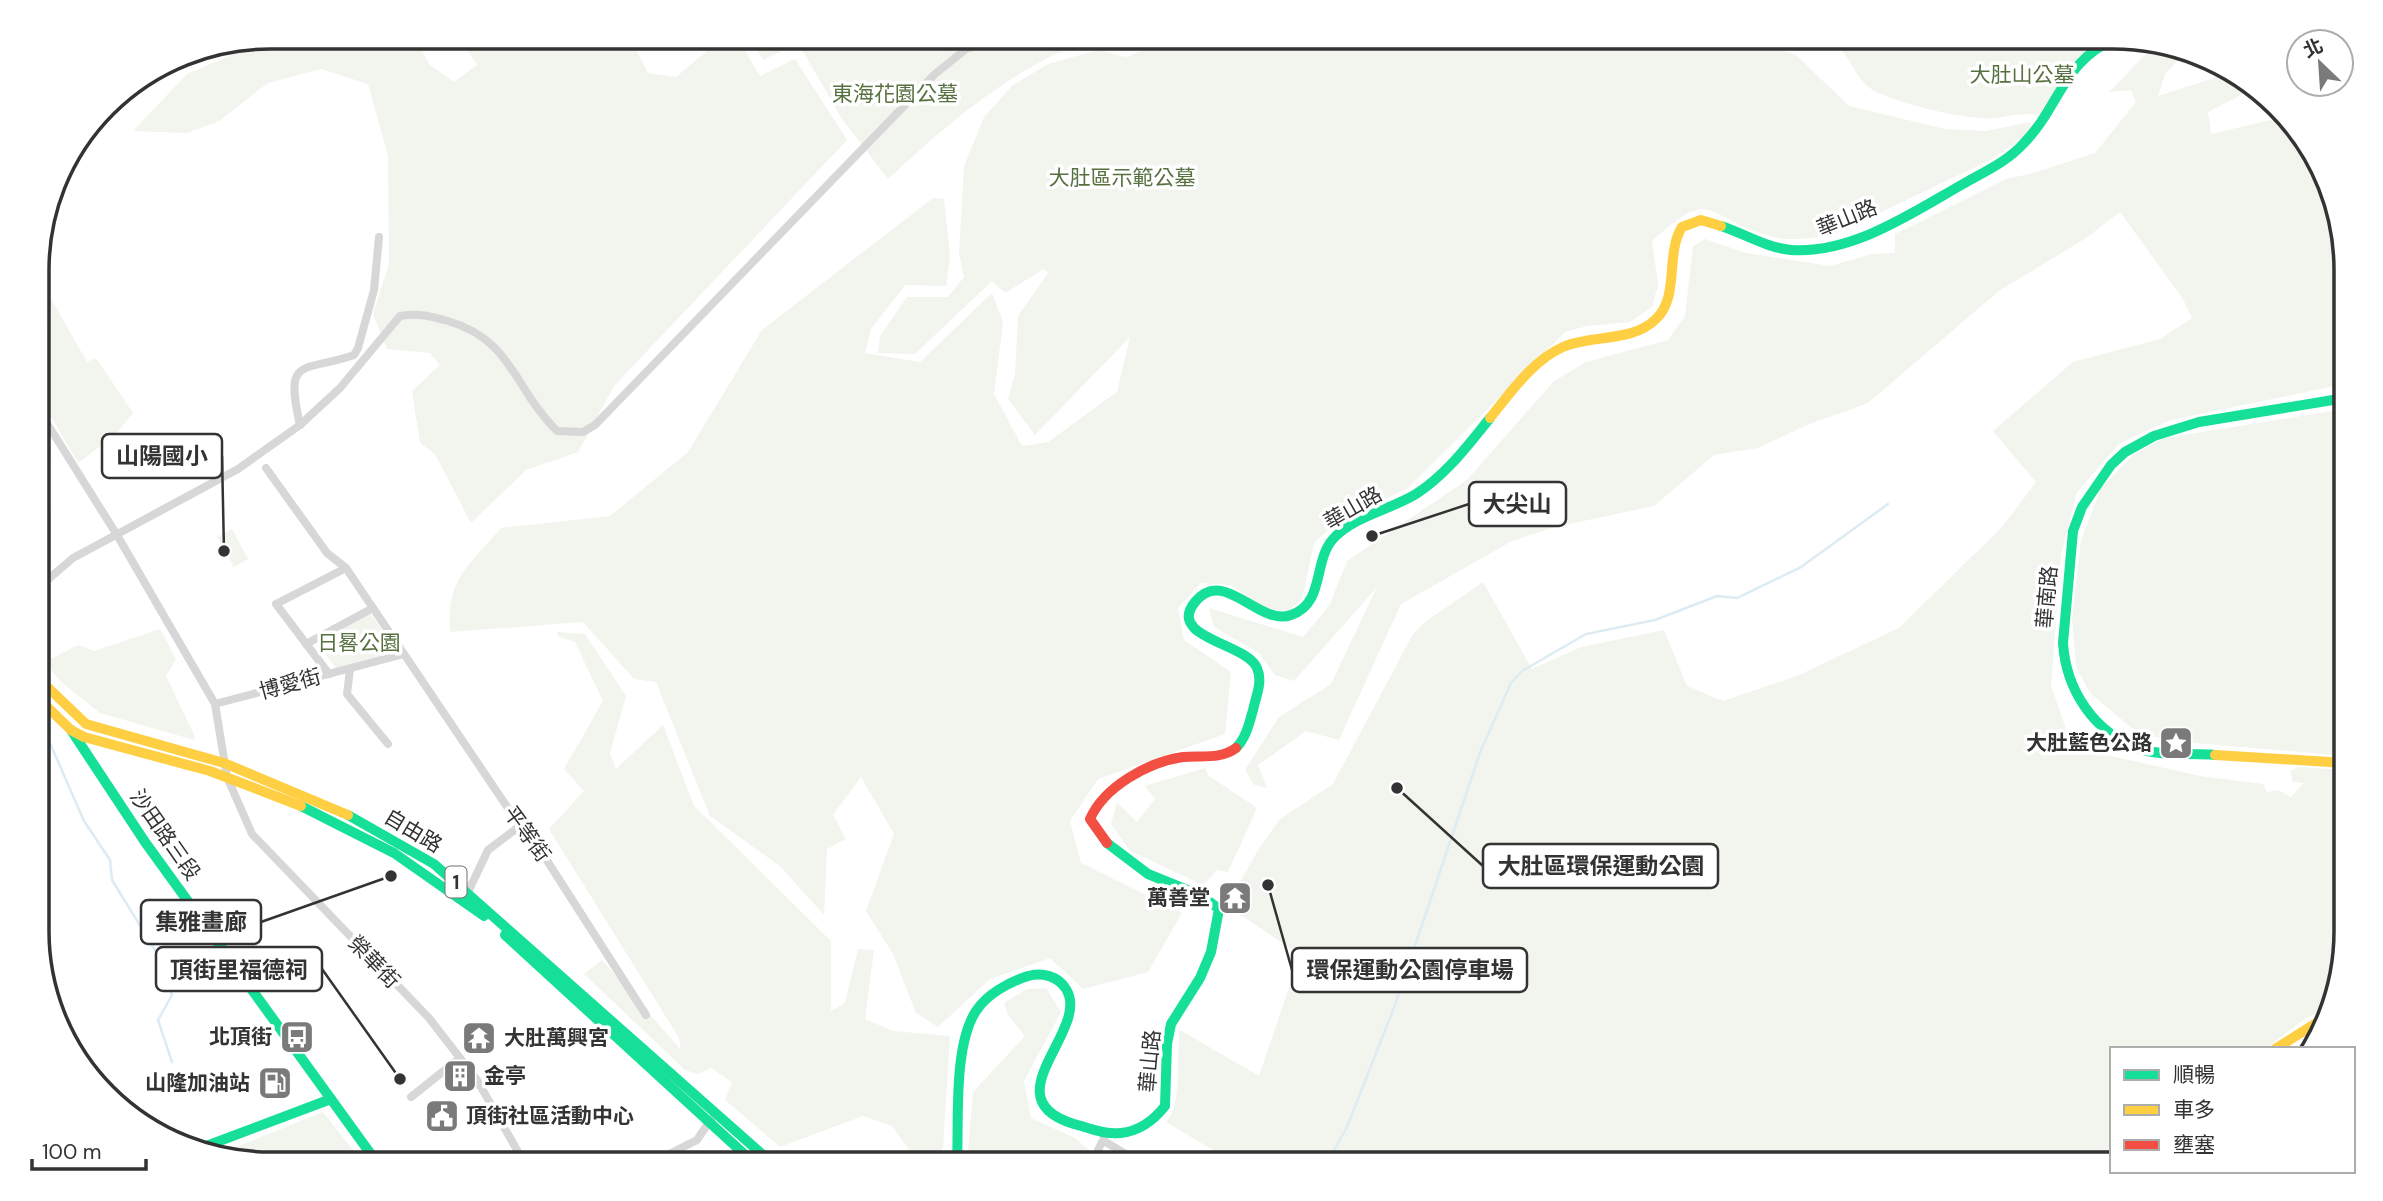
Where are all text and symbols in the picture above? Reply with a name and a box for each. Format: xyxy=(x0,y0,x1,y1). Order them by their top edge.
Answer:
north arrow xyxy=(2285,28,2355,98)
text: 北 xyxy=(2299,33,2327,63)
park label: 大肚山公墓 xyxy=(1970,61,2075,89)
park label: 東海花園公墓 xyxy=(832,80,958,108)
park label: 大肚區示範公墓 xyxy=(1049,164,1196,192)
street label: 華山路 xyxy=(1813,193,1881,243)
callout: 山陽國小 xyxy=(102,434,222,478)
text: 山陽國小 xyxy=(116,441,208,471)
street label: 華山路 xyxy=(1319,480,1387,536)
callout: 大尖山 xyxy=(1469,482,1566,526)
text: 大尖山 xyxy=(1483,489,1552,519)
street label: 華南路 xyxy=(2030,564,2064,630)
park label: 日晷公園 xyxy=(317,629,401,657)
street label: 博愛街 xyxy=(256,662,324,706)
place icon: 大肚藍色公路 xyxy=(2157,724,2195,762)
place label: 大肚藍色公路 xyxy=(2026,729,2152,757)
street label: 沙田路三段 xyxy=(123,784,207,886)
street label: 平等街 xyxy=(497,800,557,868)
street label: 自由路 xyxy=(379,803,447,859)
callout: 大肚區環保運動公園 xyxy=(1483,844,1718,888)
text: 大肚區環保運動公園 xyxy=(1498,851,1705,881)
road number: 1 xyxy=(446,866,466,898)
temple icon: 萬善堂 xyxy=(1216,879,1254,917)
place label: 萬善堂 xyxy=(1147,884,1210,912)
callout: 集雅畫廊 xyxy=(141,900,261,944)
text: 集雅畫廊 xyxy=(155,907,247,937)
street label: 榮華街 xyxy=(342,930,406,994)
callout: 頂街里福德祠 xyxy=(156,947,322,991)
callout: 環保運動公園停車場 xyxy=(1292,948,1527,992)
text: 頂街里福德祠 xyxy=(170,955,308,985)
text: 環保運動公園停車場 xyxy=(1307,955,1514,985)
bus stop icon: 北頂街 xyxy=(278,1018,316,1056)
temple icon: 大肚萬興宮 xyxy=(460,1019,498,1057)
place label: 北頂街 xyxy=(209,1023,272,1051)
place label: 大肚萬興宮 xyxy=(504,1024,609,1052)
street label: 華山路 xyxy=(1133,1028,1167,1094)
legend xyxy=(2110,1047,2355,1173)
building icon: 金亭 xyxy=(441,1057,479,1095)
text: 順暢 xyxy=(2173,1061,2215,1089)
place label: 金亭 xyxy=(484,1062,526,1090)
fuel station icon: 山隆加油站 xyxy=(256,1064,294,1102)
place label: 山隆加油站 xyxy=(145,1069,250,1097)
text: 車多 xyxy=(2173,1096,2215,1124)
public building icon: 頂街社區活動中心 xyxy=(423,1097,461,1135)
place label: 頂街社區活動中心 xyxy=(466,1102,634,1130)
scale bar xyxy=(32,1128,145,1172)
text: 壅塞 xyxy=(2173,1131,2215,1159)
text: 100 m xyxy=(42,1138,102,1166)

